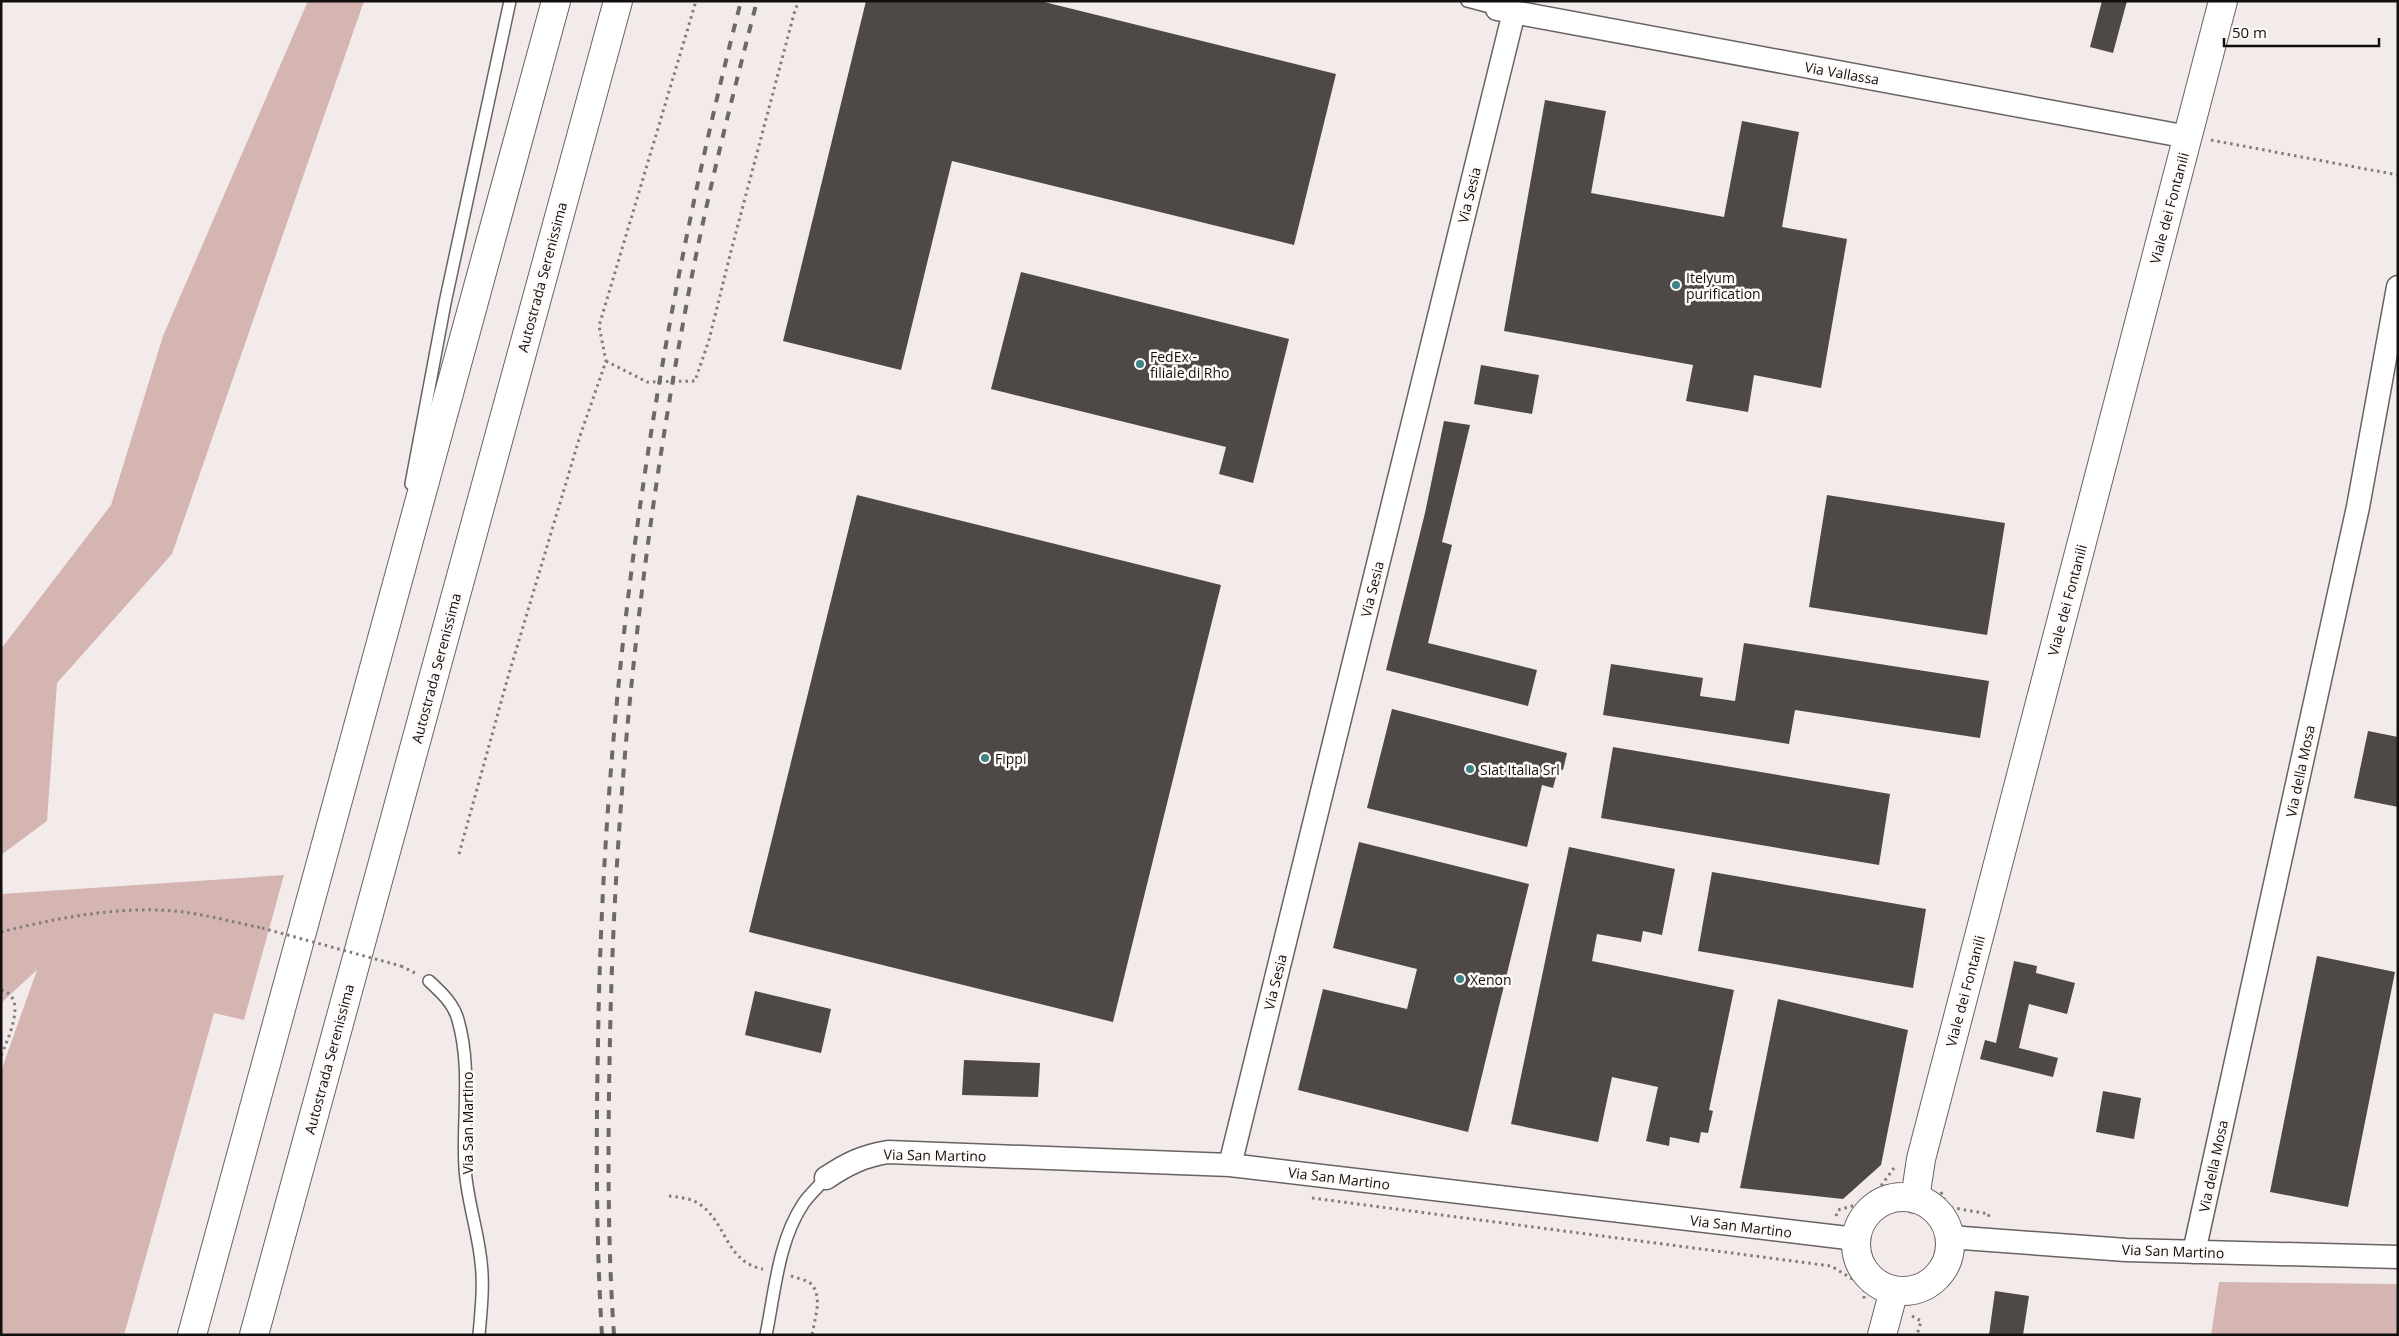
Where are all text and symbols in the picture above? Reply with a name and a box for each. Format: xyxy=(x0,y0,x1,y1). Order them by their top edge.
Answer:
scale bar xyxy=(2224,15,2379,47)
text: 50 m xyxy=(2232,22,2267,42)
street label: Via Vallassa xyxy=(1803,57,1881,89)
street label: Viale dei Fontanili xyxy=(2145,150,2193,266)
street label: Via Sesia xyxy=(1453,165,1485,225)
street label: Autostrada Serenissima xyxy=(513,200,571,354)
place label: Itelyum purification xyxy=(1686,268,1761,303)
marker: Itelyum purification xyxy=(1670,279,1682,291)
place label: FedEx - filiale di Rho xyxy=(1150,347,1230,382)
marker: FedEx - filiale di Rho xyxy=(1134,358,1146,370)
street label: Viale dei Fontanili xyxy=(2043,542,2091,658)
street label: Via Sesia xyxy=(1356,559,1388,619)
street label: Autostrada Serenissima xyxy=(407,591,465,745)
street label: Via della Mosa xyxy=(2281,723,2319,819)
place label: Fippi xyxy=(995,749,1026,768)
marker: Fippi xyxy=(979,752,991,764)
place label: Siat Italia Srl xyxy=(1480,760,1560,779)
marker: Siat Italia Srl xyxy=(1464,763,1476,775)
street label: Viale dei Fontanili xyxy=(1941,933,1989,1049)
street label: Via Sesia xyxy=(1259,952,1291,1012)
place label: Xenon xyxy=(1470,970,1512,989)
marker: Xenon xyxy=(1454,973,1466,985)
street label: Autostrada Serenissima xyxy=(300,982,358,1136)
street label: Via San Martino xyxy=(458,1072,477,1174)
street label: Via della Mosa xyxy=(2194,1118,2232,1214)
street label: Via San Martino xyxy=(884,1145,986,1165)
street label: Via San Martino xyxy=(1287,1162,1391,1194)
street label: Via San Martino xyxy=(1689,1210,1793,1242)
street label: Via San Martino xyxy=(2121,1240,2225,1262)

